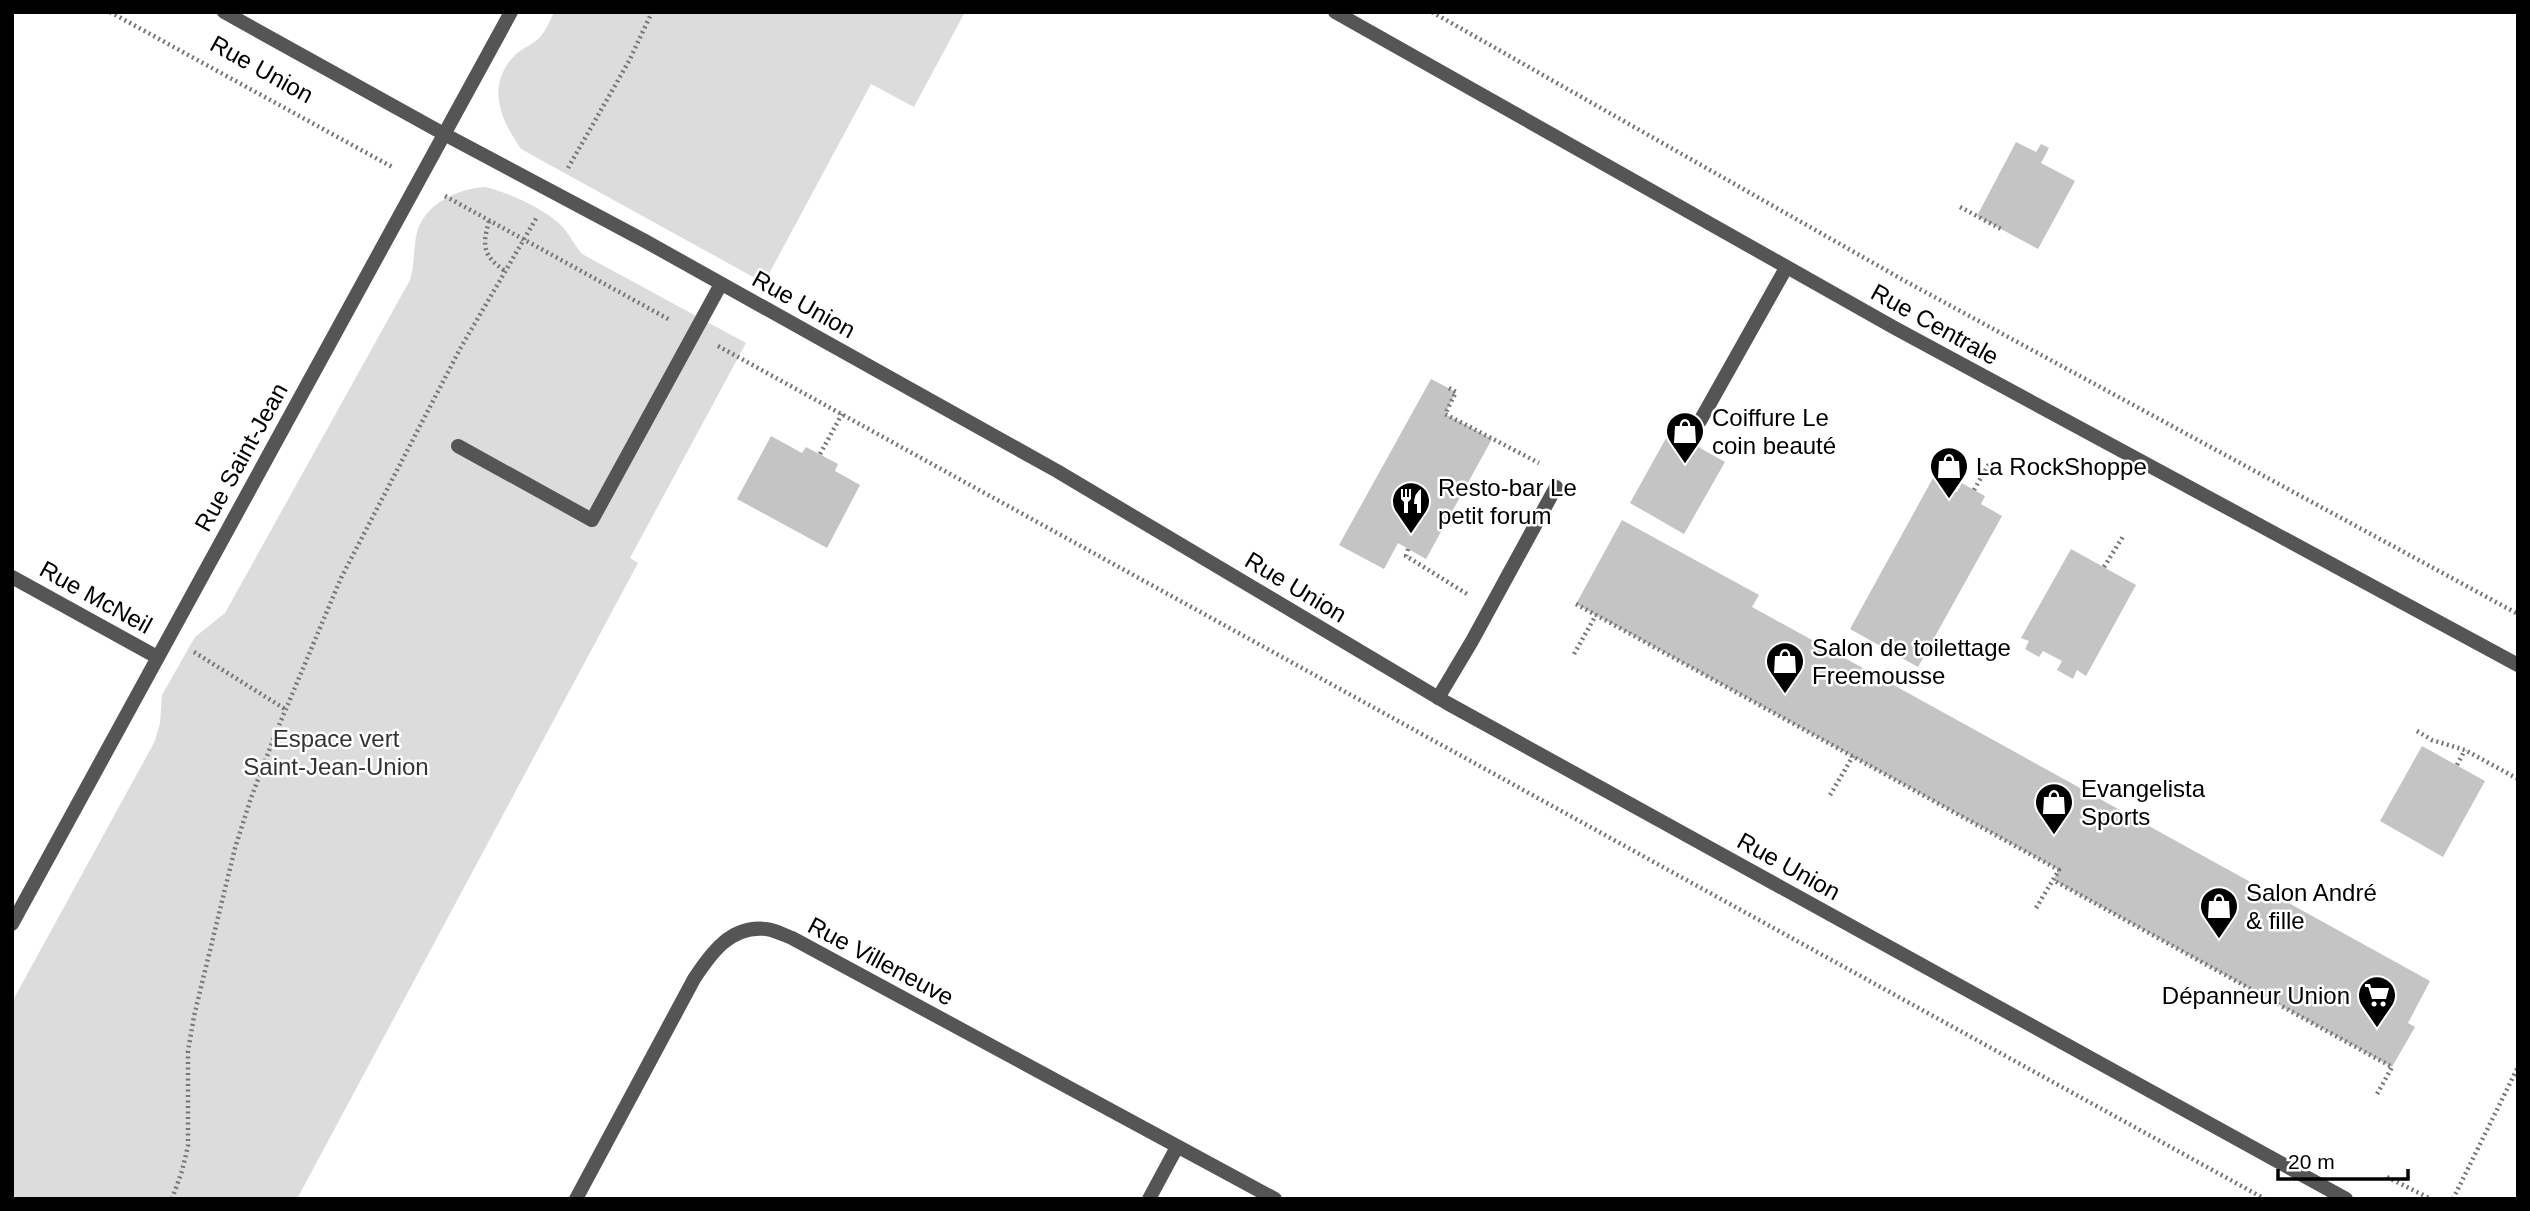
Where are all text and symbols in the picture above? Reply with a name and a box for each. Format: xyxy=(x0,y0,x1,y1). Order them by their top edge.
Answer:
street label: Rue Union xyxy=(206,30,318,108)
street label: Rue Union xyxy=(748,265,860,343)
street label: Rue Centrale xyxy=(1867,278,2003,370)
street label: Rue Saint-Jean xyxy=(189,378,293,536)
place label: Coiffure Le coin beauté xyxy=(1712,404,1836,459)
shop icon: Coiffure Le coin beauté xyxy=(1664,410,1706,465)
shop icon: La RockShoppe xyxy=(1928,445,1970,500)
place label: La RockShoppe xyxy=(1976,453,2147,480)
place label: Resto-bar Le petit forum xyxy=(1438,474,1577,529)
restaurant icon: Resto-bar Le petit forum xyxy=(1390,480,1432,535)
street label: Rue Union xyxy=(1240,546,1352,628)
street label: Rue McNeil xyxy=(35,555,157,639)
place label: Salon de toilettage Freemousse xyxy=(1812,634,2011,689)
shop icon: Salon de toilettage Freemousse xyxy=(1764,640,1806,695)
park label: Espace vert Saint-Jean-Union xyxy=(243,725,429,780)
place label: Evangelista Sports xyxy=(2081,775,2206,830)
shop icon: Evangelista Sports xyxy=(2033,781,2075,836)
street label: Rue Union xyxy=(1733,827,1845,905)
place label: Salon André & fille xyxy=(2246,879,2377,934)
shop icon: Salon André & fille xyxy=(2198,885,2240,940)
street label: Rue Villeneuve xyxy=(804,911,958,1011)
supermarket icon: Dépanneur Union xyxy=(2356,974,2398,1029)
place label: Dépanneur Union xyxy=(2162,982,2350,1009)
scale bar xyxy=(2278,1138,2408,1182)
text: 20 m xyxy=(2288,1150,2335,1173)

